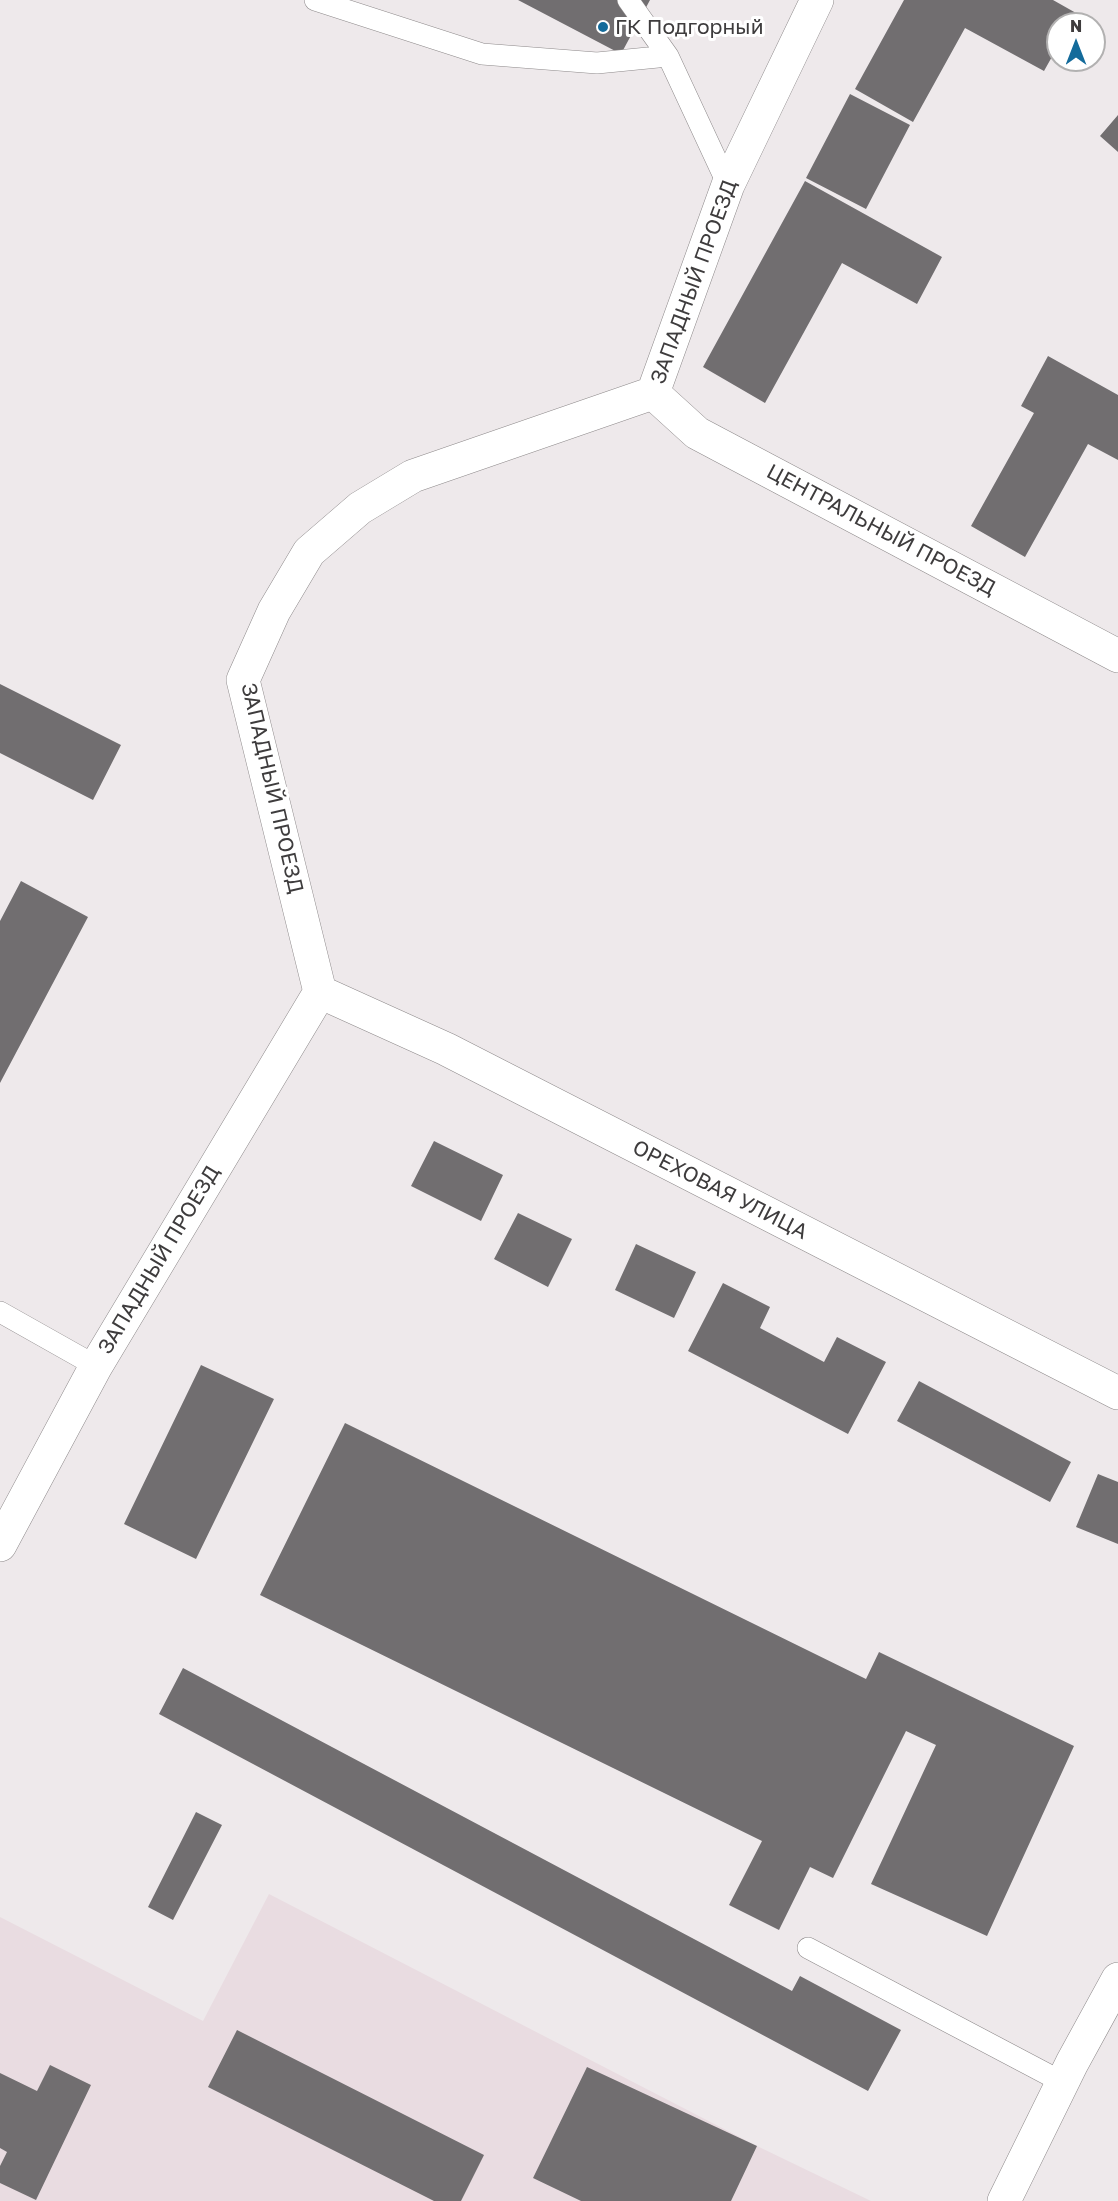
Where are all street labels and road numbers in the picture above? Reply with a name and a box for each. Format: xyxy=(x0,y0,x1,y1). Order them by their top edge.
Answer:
street label: ЗАПАДНЫЙ ПРОЕЗД xyxy=(645,177,743,387)
street label: ЦЕНТРАЛЬНЫЙ ПРОЕЗД xyxy=(762,459,1000,601)
street label: ЗАПАДНЫЙ ПРОЕЗД xyxy=(236,680,308,896)
street label: ОРЕХОВАЯ УЛИЦА xyxy=(628,1135,812,1245)
street label: ЗАПАДНЫЙ ПРОЕЗД xyxy=(93,1161,225,1359)

